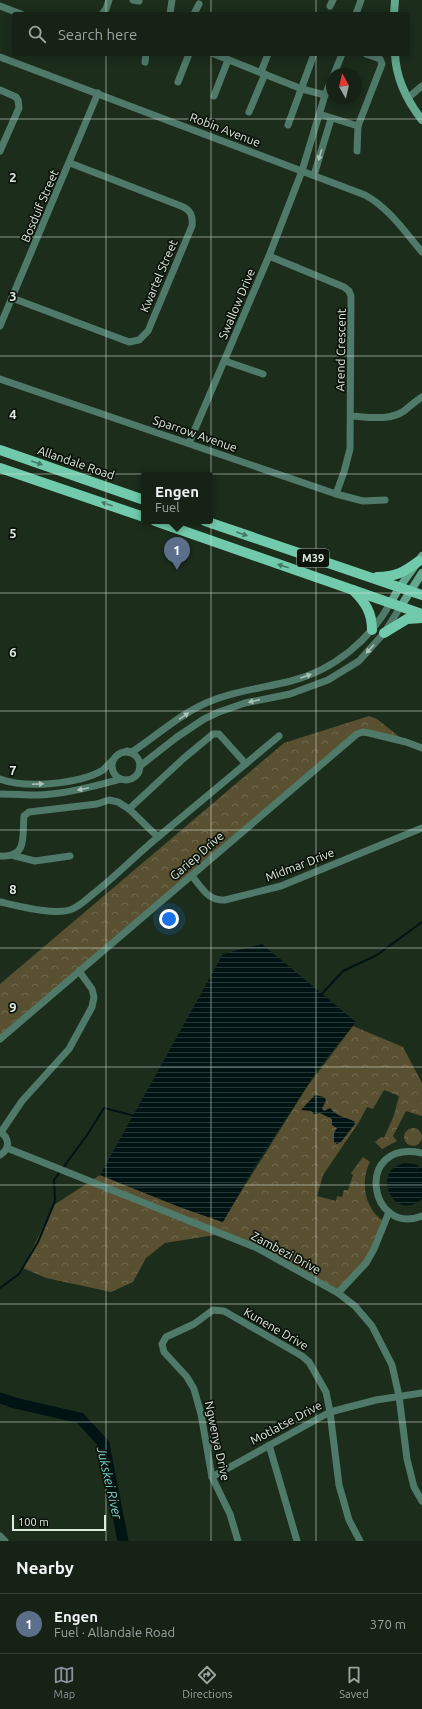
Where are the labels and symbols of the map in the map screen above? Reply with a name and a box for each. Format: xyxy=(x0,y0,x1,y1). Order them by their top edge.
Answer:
north arrow xyxy=(326,68,362,104)
street label: Robin Avenue xyxy=(188,110,262,149)
one-way arrow xyxy=(317,150,323,162)
street label: Bosduif Street xyxy=(18,167,61,244)
text: 2 xyxy=(9,170,17,184)
street label: Kwartel Street xyxy=(137,237,180,314)
street label: Swallow Drive xyxy=(216,267,257,341)
text: 3 xyxy=(9,289,17,303)
street label: Arend Crescent xyxy=(333,308,348,392)
text: 4 xyxy=(9,407,17,421)
street label: Sparrow Avenue xyxy=(151,413,239,454)
street label: Allandale Road xyxy=(36,443,116,482)
one-way arrow xyxy=(31,460,43,466)
one-way arrow xyxy=(101,501,113,507)
text: 5 xyxy=(9,526,17,540)
one-way arrow xyxy=(236,531,248,537)
pin: 1 xyxy=(164,537,190,570)
road number: M39 xyxy=(297,549,329,567)
one-way arrow xyxy=(277,563,289,569)
one-way arrow xyxy=(365,644,375,654)
text: 6 xyxy=(9,645,17,659)
one-way arrow xyxy=(301,673,313,679)
one-way arrow xyxy=(248,699,260,705)
one-way arrow xyxy=(178,712,189,720)
text: 7 xyxy=(9,763,17,777)
one-way arrow xyxy=(32,780,44,787)
one-way arrow xyxy=(77,786,89,792)
street label: Gariep Drive xyxy=(167,829,226,882)
street label: Midmar Drive xyxy=(264,845,336,884)
text: 8 xyxy=(9,882,17,896)
your location xyxy=(159,909,179,929)
text: 9 xyxy=(9,1000,17,1014)
street label: Zambezi Drive xyxy=(249,1229,323,1276)
street label: Kunene Drive xyxy=(242,1305,311,1352)
street label: Motlatse Drive xyxy=(248,1398,324,1447)
street label: Ngwenya Drive xyxy=(203,1400,232,1482)
water label: Jukskei River xyxy=(95,1445,125,1521)
scale bar xyxy=(12,1513,106,1532)

